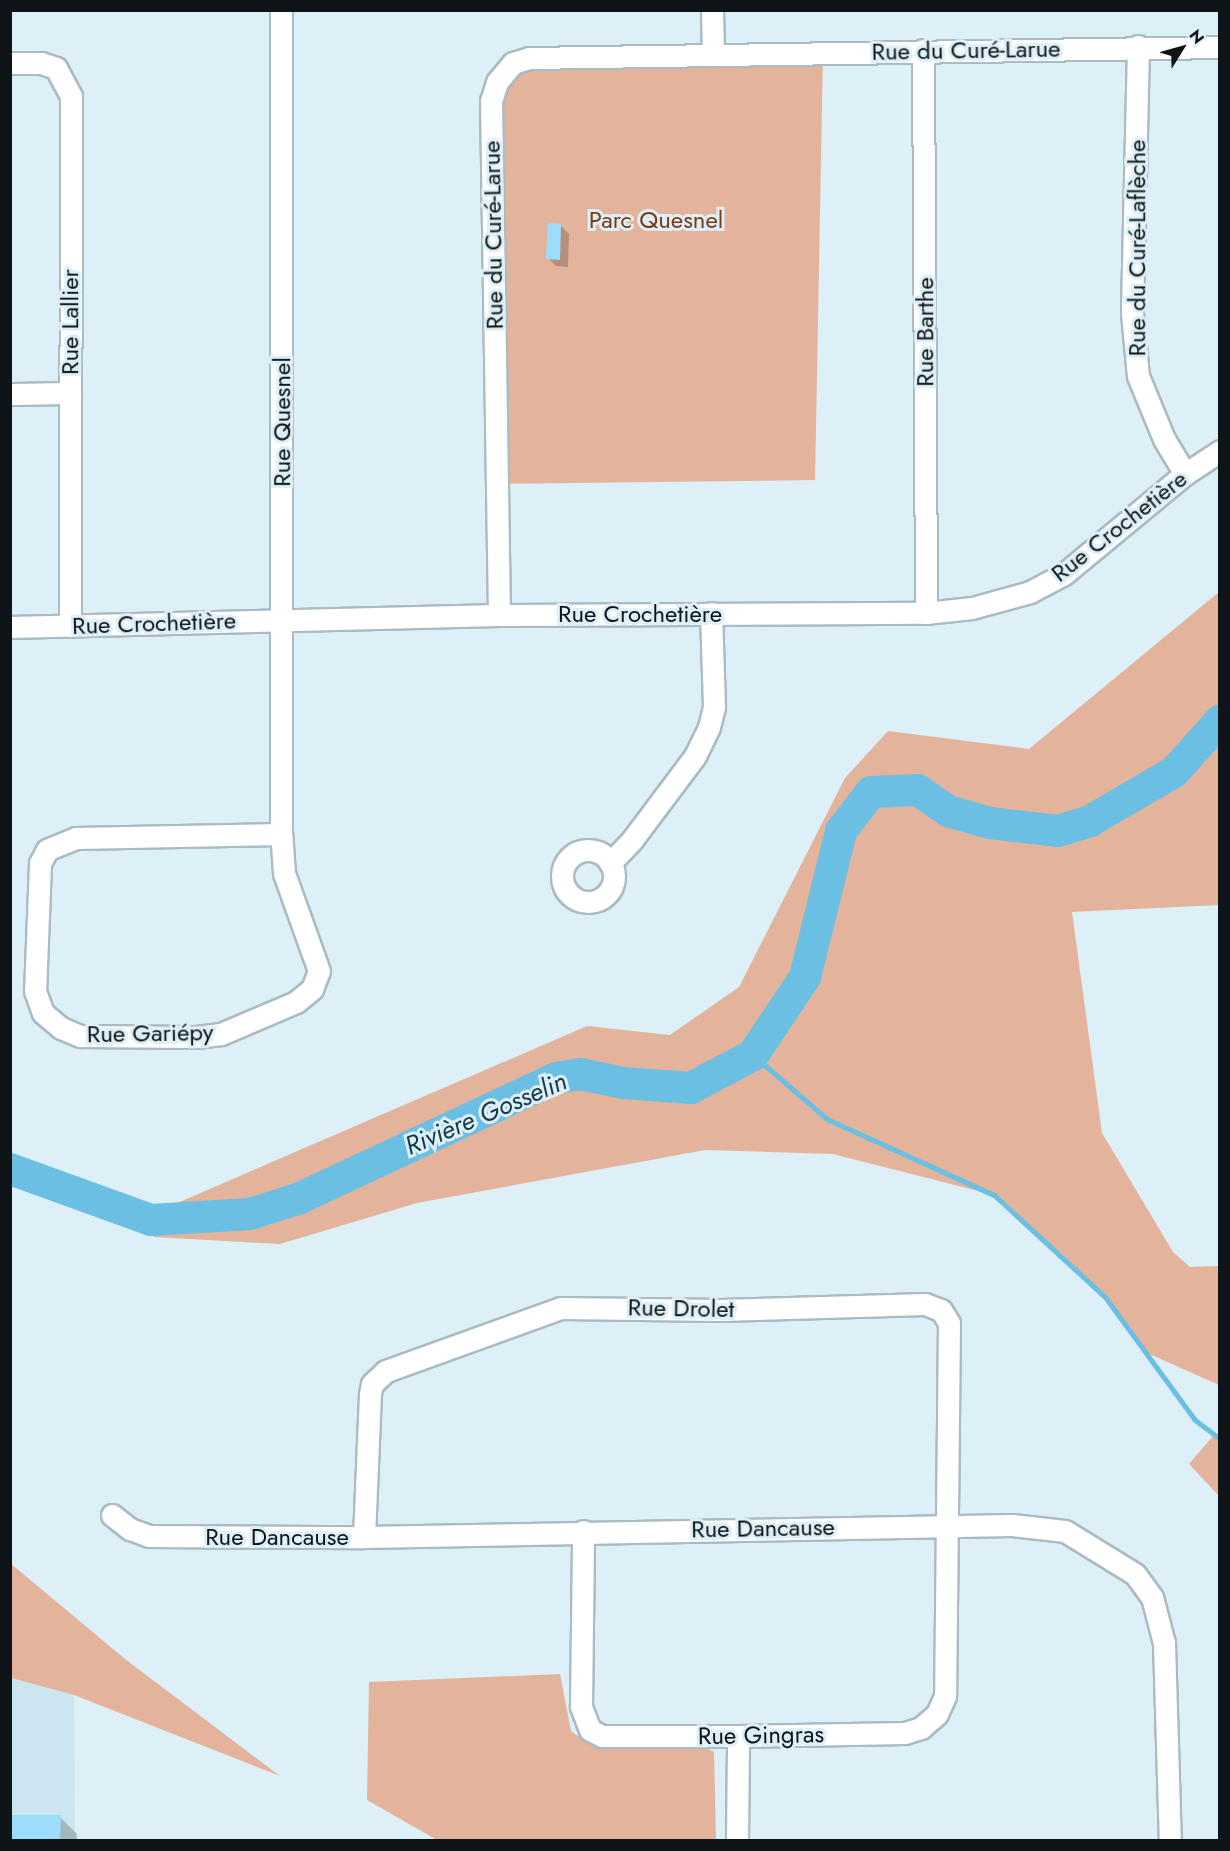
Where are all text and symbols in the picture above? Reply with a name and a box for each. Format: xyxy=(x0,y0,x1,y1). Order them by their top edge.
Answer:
north arrow xyxy=(1152,18,1212,78)
text: N xyxy=(1184,25,1210,49)
street label: Rue du Curé-Larue xyxy=(871,34,1061,66)
street label: Rue du Curé-Larue xyxy=(477,140,509,330)
street label: Rue du Curé-Laflèche xyxy=(1123,140,1151,356)
park label: Parc Quesnel xyxy=(589,206,723,234)
street label: Rue Lallier xyxy=(56,269,84,375)
street label: Rue Barthe xyxy=(911,277,939,387)
street label: Rue Quesnel xyxy=(268,357,296,487)
street label: Rue Crochetière xyxy=(1046,464,1192,588)
street label: Rue Crochetière xyxy=(558,600,722,628)
street label: Rue Crochetière xyxy=(72,606,236,640)
street label: Rue Gariépy xyxy=(87,1017,213,1049)
water label: Rivière Gosselin xyxy=(400,1066,572,1162)
street label: Rue Drolet xyxy=(627,1293,735,1323)
street label: Rue Dancause xyxy=(691,1512,835,1544)
street label: Rue Dancause xyxy=(205,1523,349,1551)
street label: Rue Gingras xyxy=(698,1720,824,1750)

